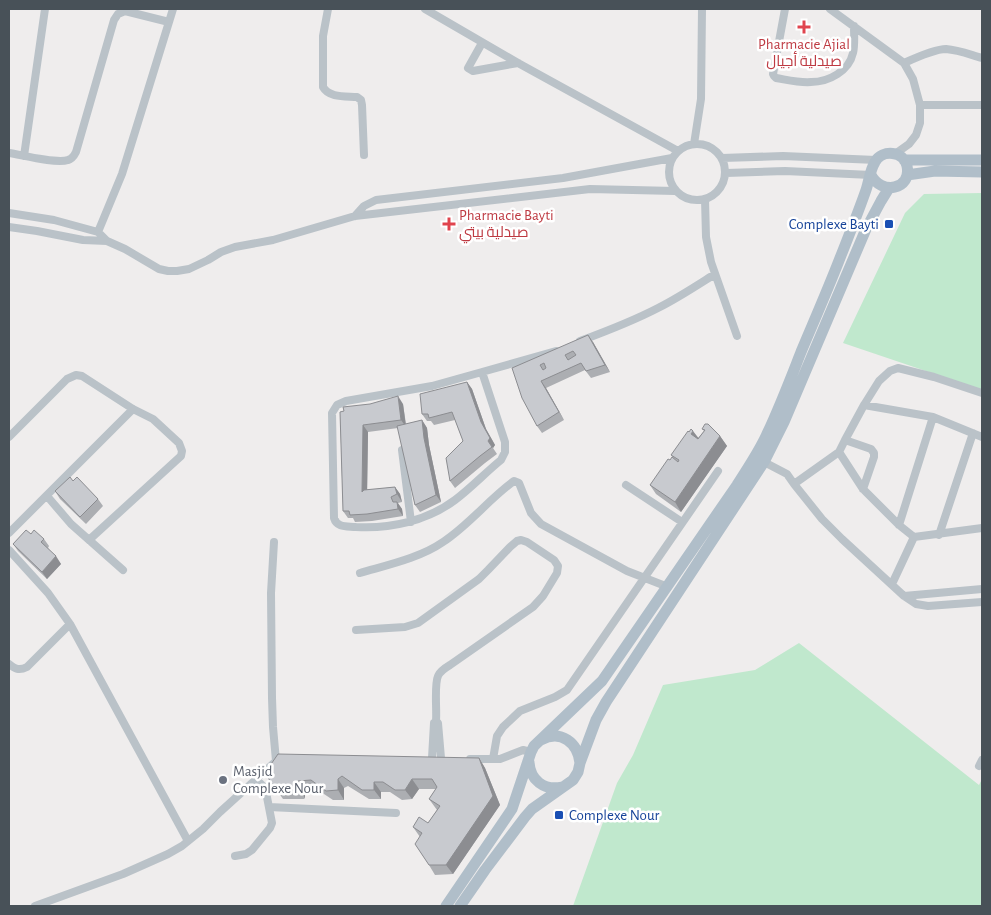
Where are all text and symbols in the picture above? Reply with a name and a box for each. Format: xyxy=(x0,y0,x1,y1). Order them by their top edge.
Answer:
marker: Pharmacie Ajial صيدلية أجيال xyxy=(798,21,810,33)
place label: Pharmacie Ajial صيدلية أجيال xyxy=(758,37,850,70)
place label: Pharmacie Bayti صيدلية بيتي xyxy=(459,208,554,244)
place label: Complexe Bayti xyxy=(789,217,879,232)
marker: Pharmacie Bayti صيدلية بيتي xyxy=(443,218,455,230)
marker: Complexe Bayti xyxy=(883,218,895,230)
place label: Masjid Complexe Nour xyxy=(233,764,323,796)
marker: Masjid Complexe Nour xyxy=(217,774,229,786)
place label: Complexe Nour xyxy=(569,808,659,823)
marker: Complexe Nour xyxy=(553,809,565,821)

